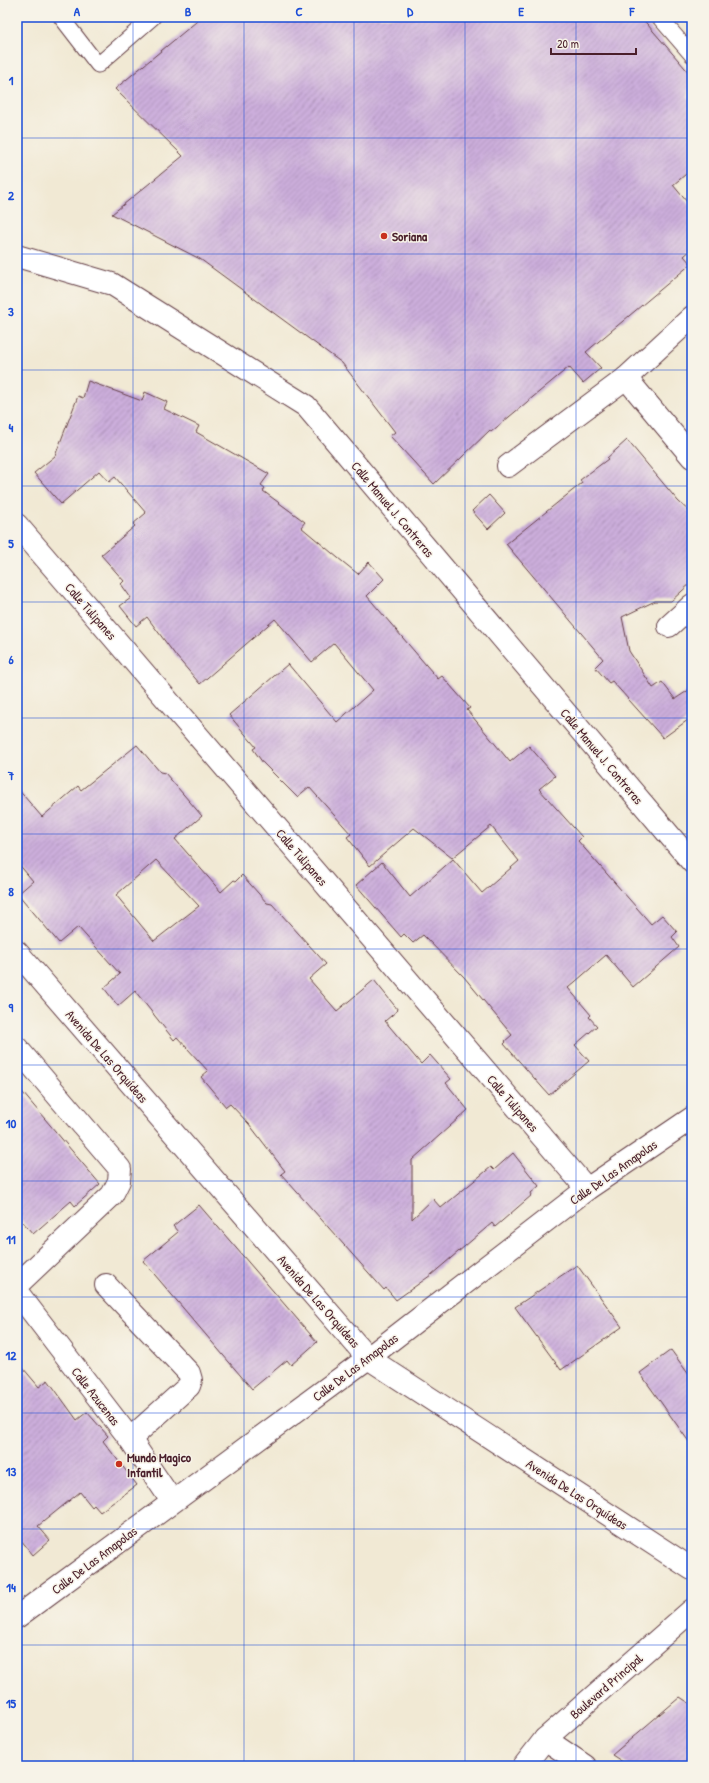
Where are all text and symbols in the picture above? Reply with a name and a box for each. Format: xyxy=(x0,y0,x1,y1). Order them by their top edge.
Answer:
text: A xyxy=(74,2,81,20)
text: B xyxy=(185,2,192,20)
text: C xyxy=(295,2,303,20)
text: D xyxy=(407,2,414,20)
text: E xyxy=(518,2,524,20)
text: F xyxy=(629,2,636,20)
scale bar xyxy=(551,30,636,56)
text: 20 m xyxy=(557,35,579,52)
text: 1 xyxy=(9,71,14,89)
text: 2 xyxy=(8,186,15,204)
place label: Soriana xyxy=(392,227,428,245)
marker: Soriana xyxy=(379,231,389,241)
text: 3 xyxy=(8,302,14,320)
text: 4 xyxy=(9,418,14,436)
street label: Calle Manuel J. Contreras xyxy=(348,457,438,561)
text: 5 xyxy=(8,534,14,552)
street label: Calle Tulipanes xyxy=(61,579,121,643)
text: 6 xyxy=(8,650,14,668)
street label: Calle Manuel J. Contreras xyxy=(557,704,647,808)
text: 7 xyxy=(7,766,15,784)
street label: Calle Tulipanes xyxy=(272,825,332,889)
text: 8 xyxy=(8,882,14,900)
text: 9 xyxy=(9,998,14,1016)
street label: Avenida De Las Orquídeas xyxy=(62,1006,152,1106)
street label: Calle Tulipanes xyxy=(483,1071,543,1135)
text: 10 xyxy=(6,1114,16,1132)
street label: Calle De Las Amapolas xyxy=(566,1135,660,1209)
text: 11 xyxy=(6,1230,16,1248)
street label: Avenida De Las Orquídeas xyxy=(274,1251,364,1351)
street label: Calle De Las Amapolas xyxy=(308,1329,402,1405)
text: 12 xyxy=(6,1346,17,1364)
street label: Calle Azucenas xyxy=(68,1363,124,1429)
place label: Mundo Magico Infantil xyxy=(127,1448,192,1481)
street label: Avenida De Las Orquídeas xyxy=(523,1454,631,1534)
marker: Mundo Magico Infantil xyxy=(114,1459,124,1469)
text: 13 xyxy=(6,1462,16,1480)
street label: Calle De Las Amapolas xyxy=(47,1522,141,1598)
text: 14 xyxy=(6,1578,16,1596)
street label: Boulevard Principal xyxy=(566,1649,647,1723)
text: 15 xyxy=(6,1694,17,1712)

